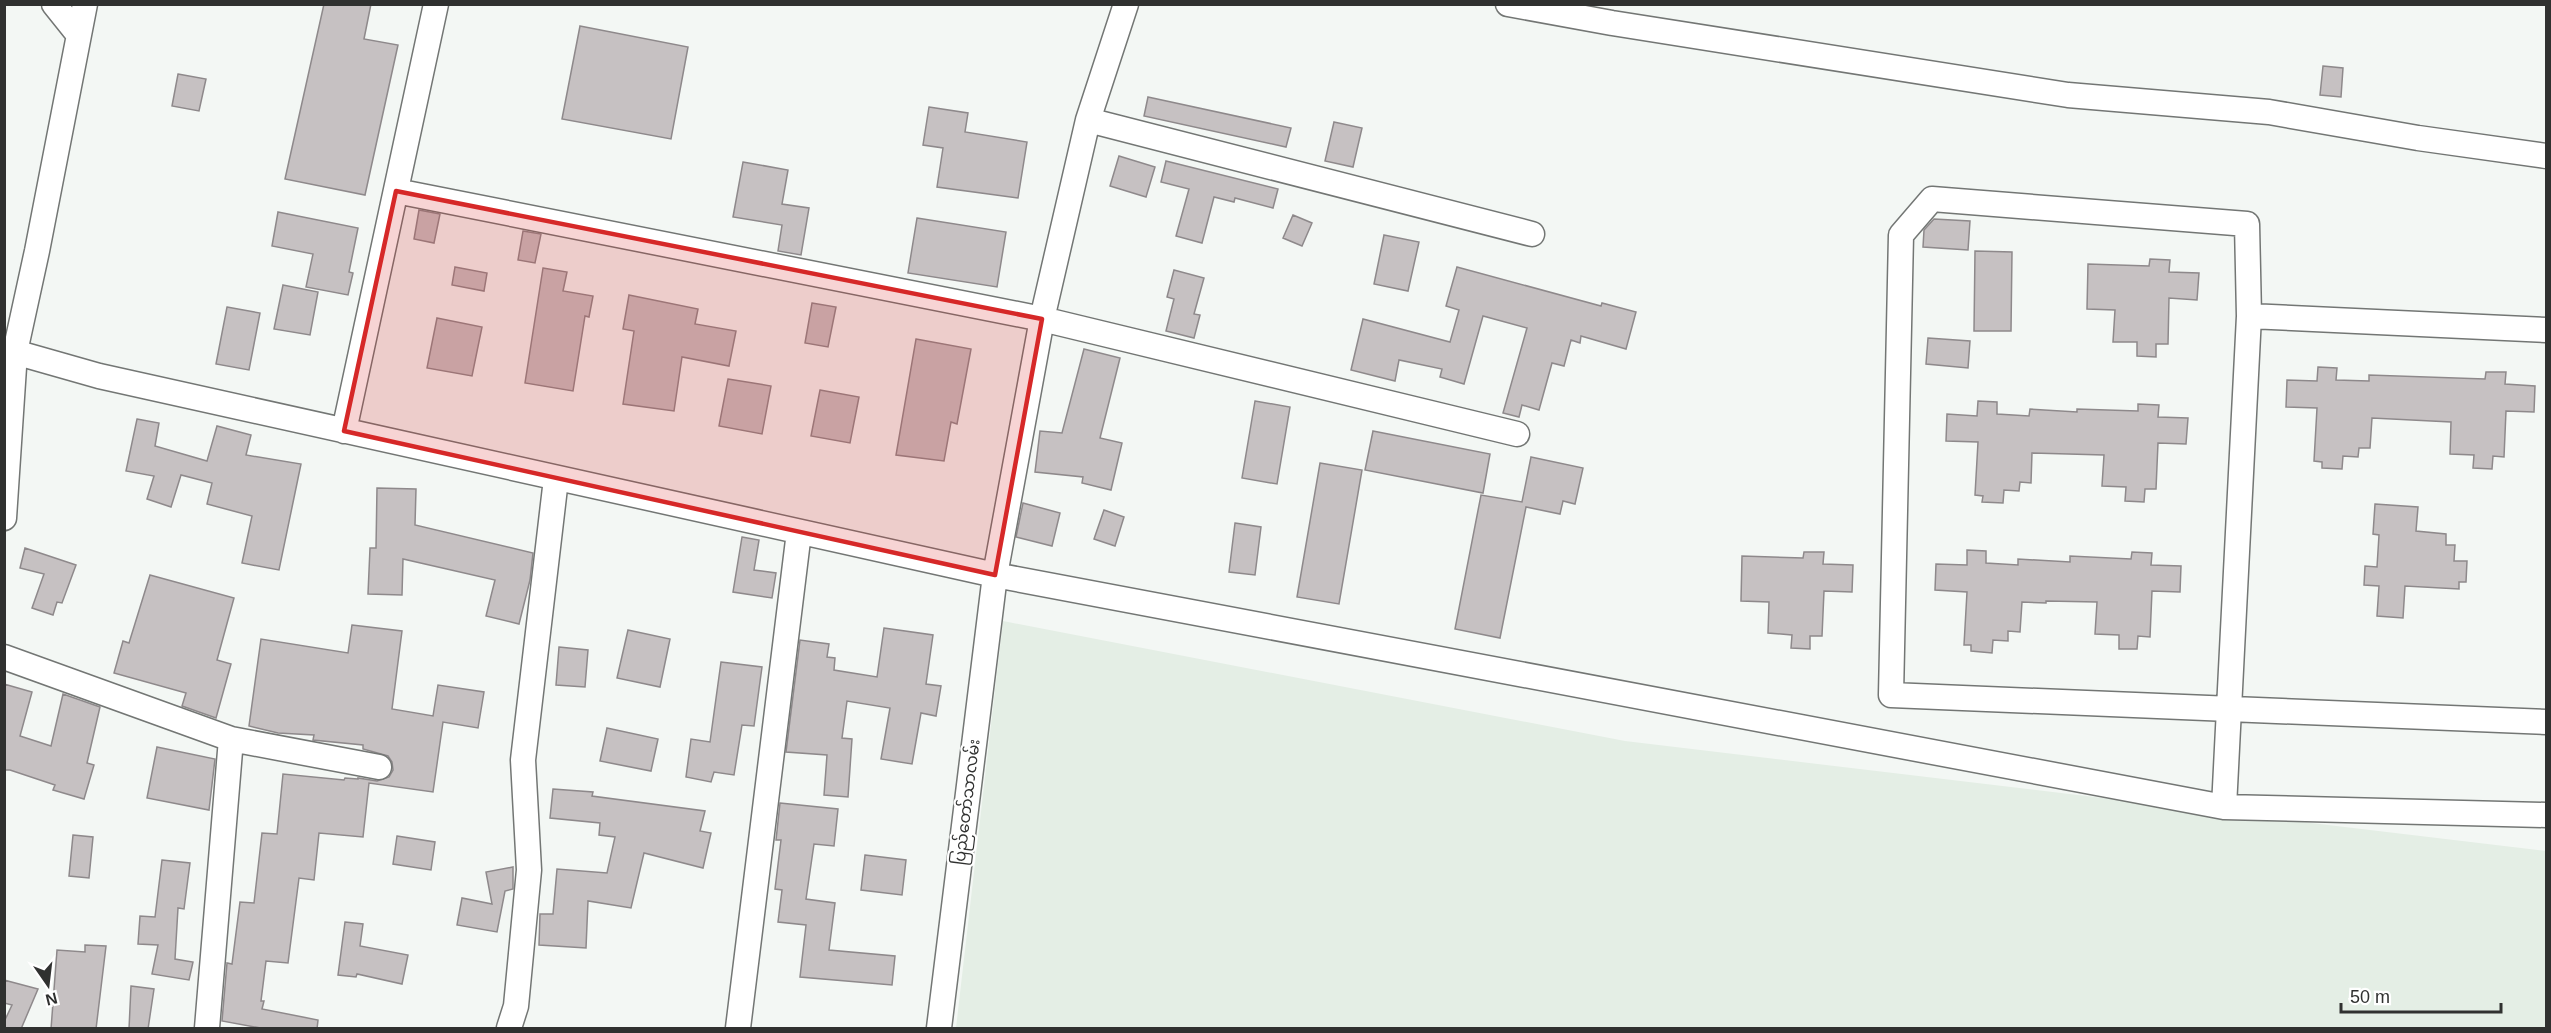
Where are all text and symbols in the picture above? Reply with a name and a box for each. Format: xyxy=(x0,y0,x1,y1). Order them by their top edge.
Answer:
street label: ပြည်တော်သာလမ်း xyxy=(947,738,988,867)
north arrow xyxy=(18,955,78,1015)
scale bar xyxy=(2341,976,2502,1014)
text: 50 m xyxy=(2350,987,2390,1007)
text: N xyxy=(44,989,59,1009)

